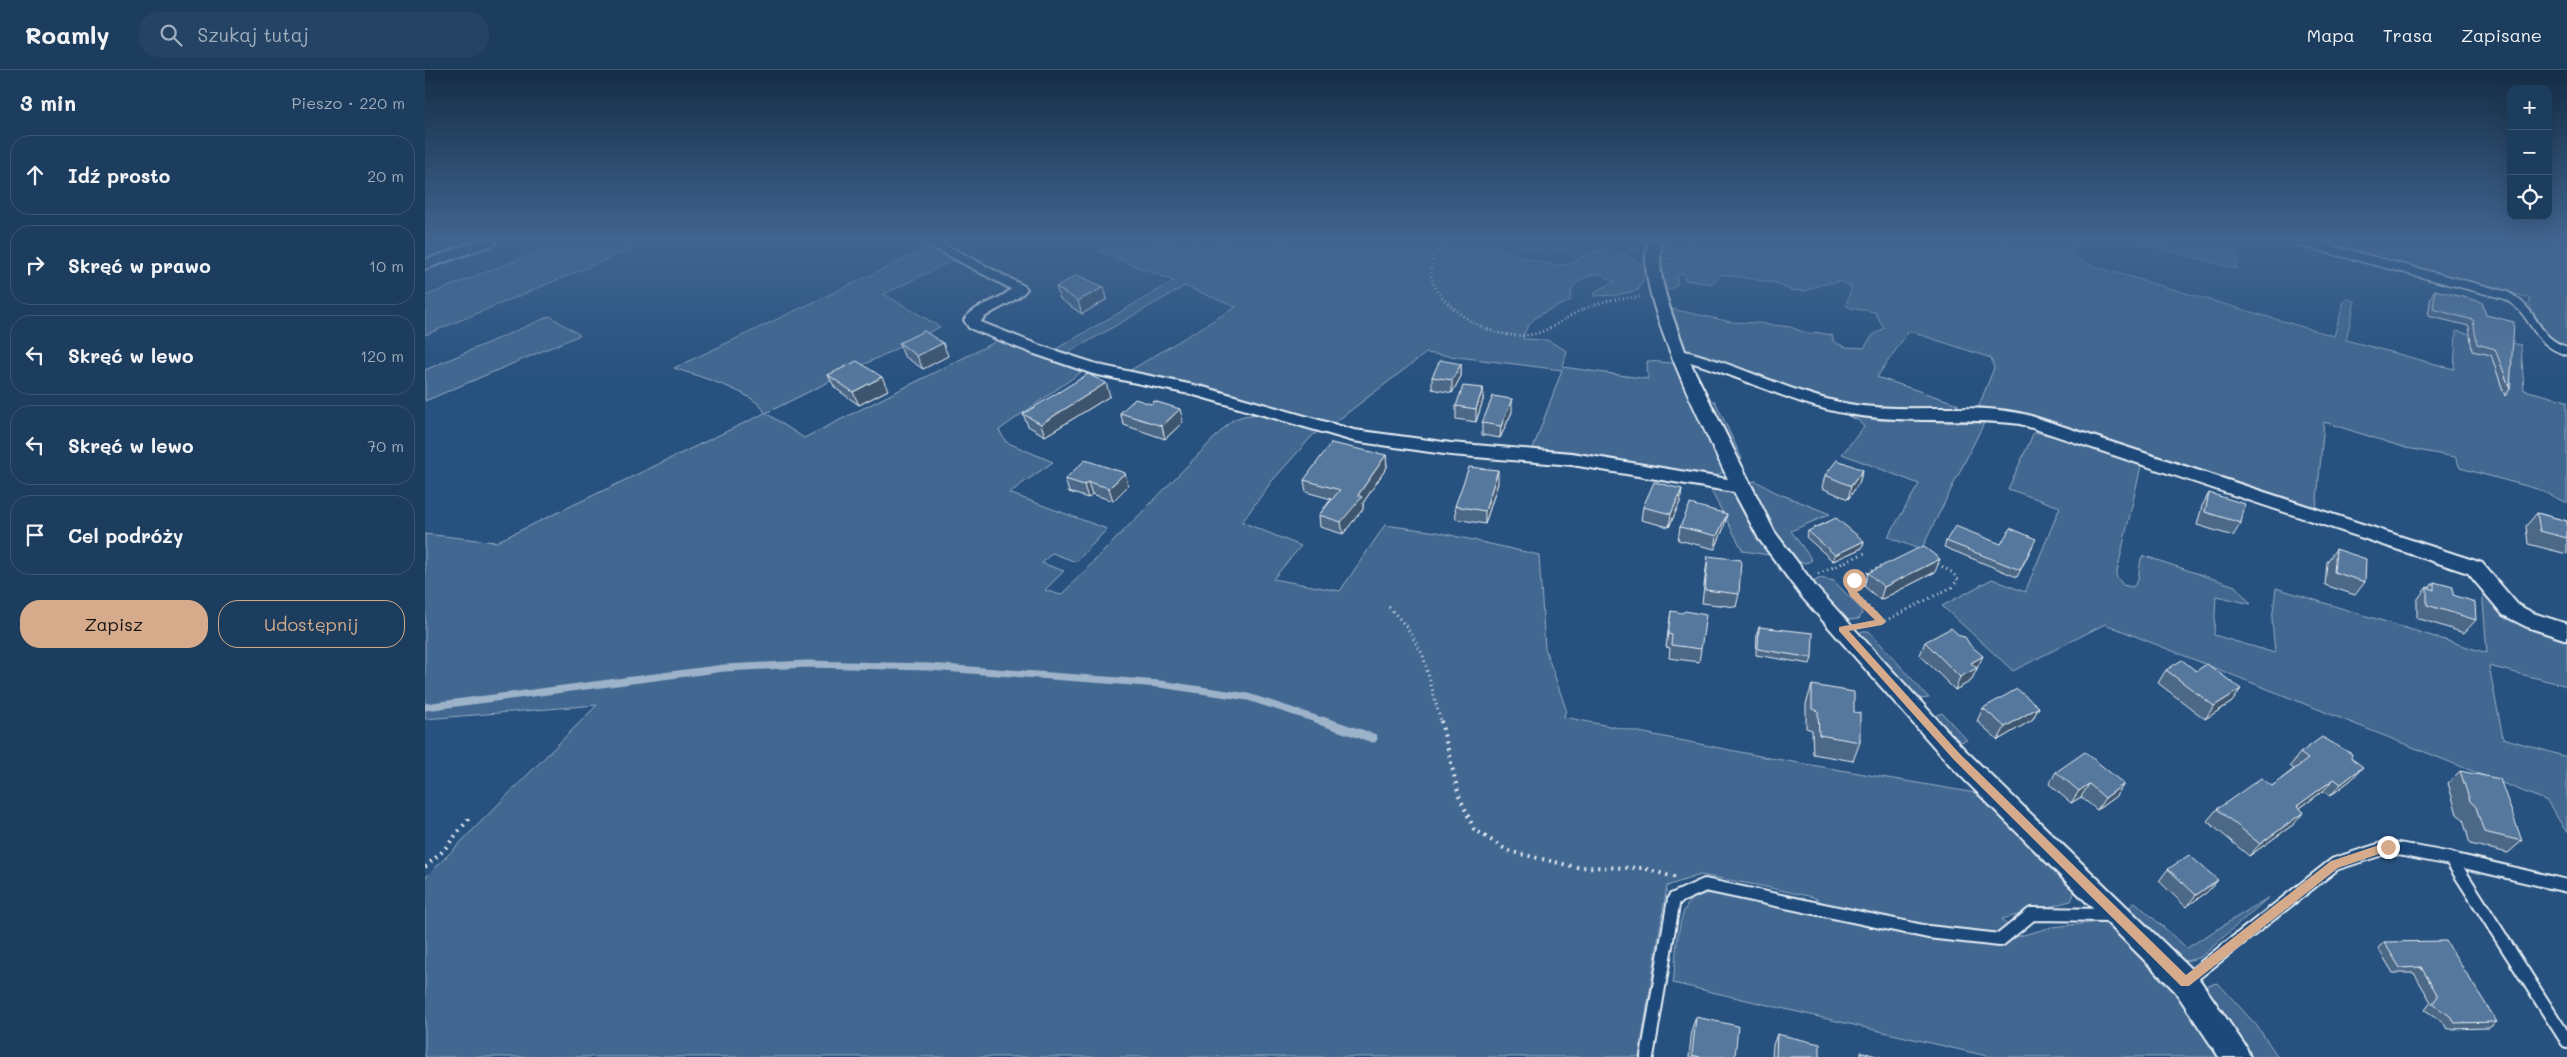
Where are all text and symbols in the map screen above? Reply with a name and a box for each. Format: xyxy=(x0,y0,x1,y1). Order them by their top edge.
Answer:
search box xyxy=(139,12,489,57)
text: Roamly xyxy=(25,19,109,50)
icon: search xyxy=(157,21,185,49)
text: Szukaj tutaj xyxy=(197,22,309,47)
text: Mapa xyxy=(2307,23,2355,47)
text: Trasa xyxy=(2383,23,2433,47)
text: Zapisane xyxy=(2461,23,2542,47)
map controls xyxy=(2507,85,2552,220)
button: + xyxy=(2507,85,2552,130)
text: 3 min xyxy=(20,89,76,116)
text: Pieszo · 220 m xyxy=(291,92,405,113)
button: − xyxy=(2507,130,2552,175)
icon: ahead xyxy=(21,161,49,189)
text: Idź prosto xyxy=(68,163,170,188)
text: 20 m xyxy=(367,165,404,186)
button: locate xyxy=(2507,175,2552,220)
icon: right xyxy=(21,251,49,279)
text: Skręć w prawo xyxy=(68,253,211,278)
text: 10 m xyxy=(369,255,404,276)
icon: left xyxy=(21,341,49,369)
text: Skręć w lewo xyxy=(68,343,194,368)
text: 120 m xyxy=(360,345,404,366)
icon: left xyxy=(21,431,49,459)
text: Skręć w lewo xyxy=(68,433,194,458)
text: 70 m xyxy=(367,435,404,456)
icon: arrive xyxy=(21,521,49,549)
text: Cel podróży xyxy=(68,523,183,548)
route start xyxy=(1843,569,1866,592)
button: Zapisz xyxy=(20,600,208,648)
button: Udostępnij xyxy=(218,600,405,648)
route end xyxy=(2377,836,2400,859)

